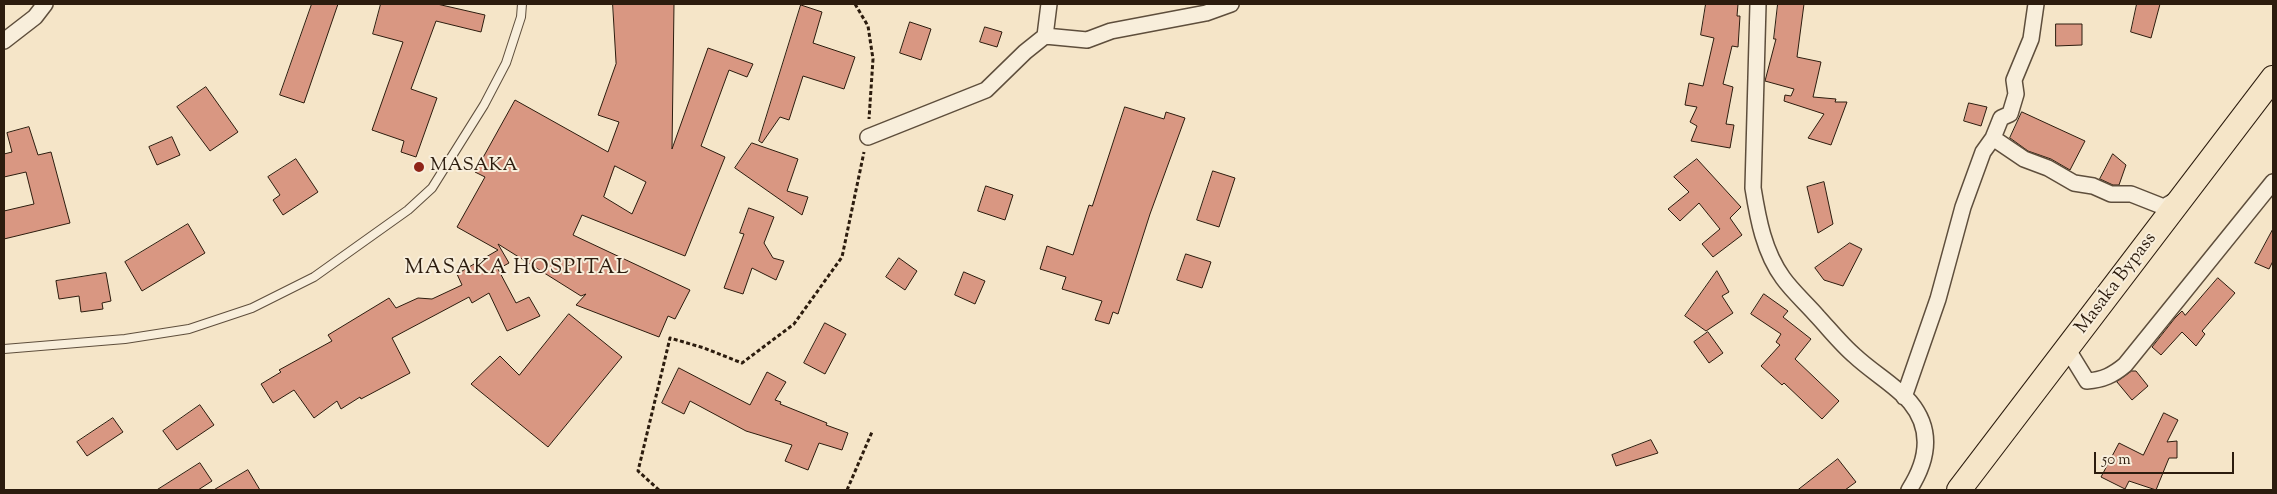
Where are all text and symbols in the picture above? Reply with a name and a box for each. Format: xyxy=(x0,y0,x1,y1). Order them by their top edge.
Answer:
place label: MASAKA xyxy=(430,156,518,178)
marker: MASAKA xyxy=(412,160,426,174)
street label: Masaka Bypass xyxy=(2071,229,2163,339)
district label: MASAKA HOSPITAL xyxy=(403,256,631,282)
scale bar xyxy=(2097,442,2237,474)
text: 50 m xyxy=(2102,450,2131,471)

